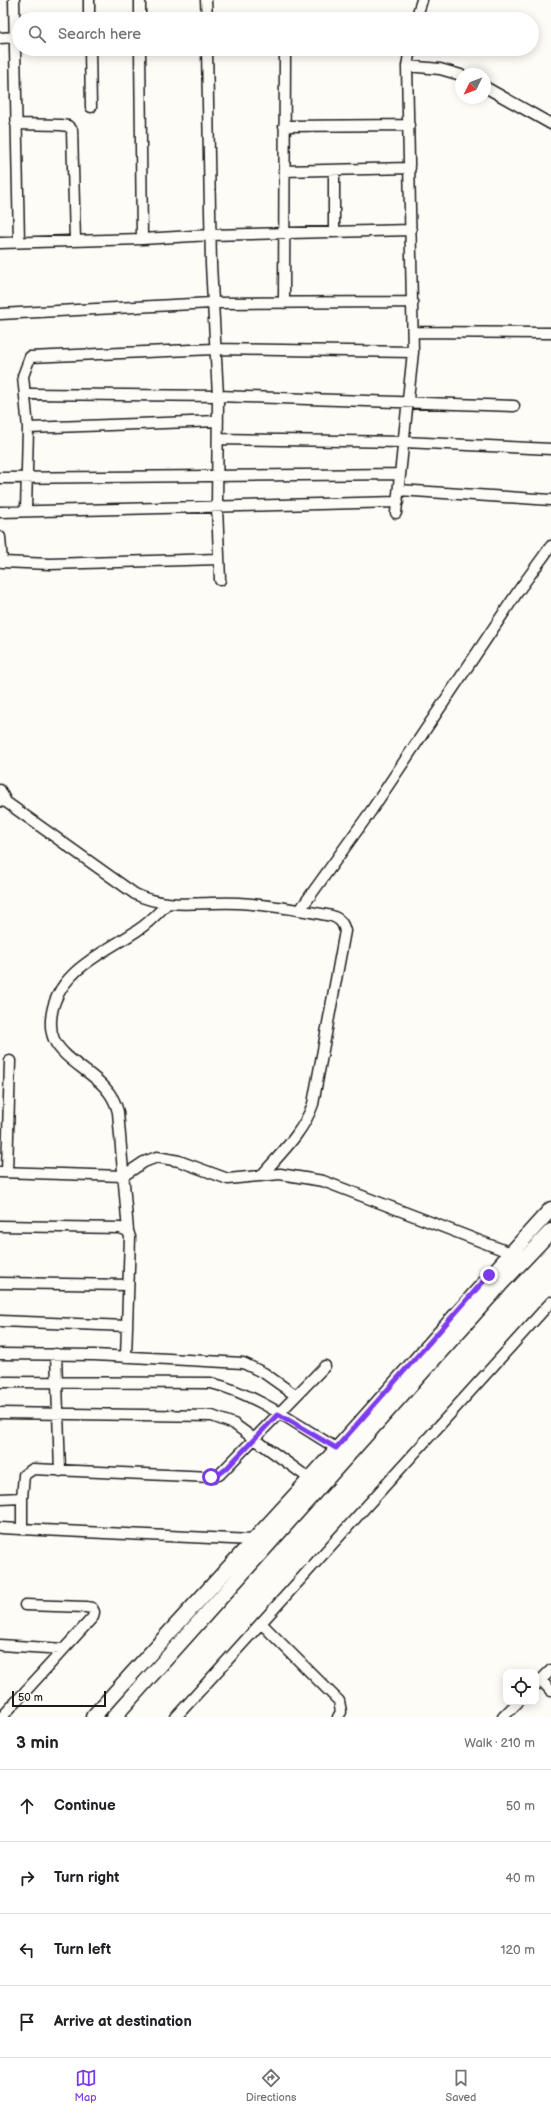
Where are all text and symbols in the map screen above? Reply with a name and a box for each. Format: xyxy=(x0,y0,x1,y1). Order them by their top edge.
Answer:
search box xyxy=(12,12,539,56)
icon: search xyxy=(26,23,48,45)
text: Search here xyxy=(58,25,141,44)
north arrow xyxy=(455,68,491,104)
route end xyxy=(480,1266,498,1284)
route start xyxy=(202,1468,220,1486)
map controls xyxy=(503,1669,539,1705)
button: locate xyxy=(503,1669,539,1705)
scale bar xyxy=(12,1689,106,1708)
text: 50 m xyxy=(18,1691,43,1704)
text: 3 min xyxy=(16,1733,59,1753)
text: Walk · 210 m xyxy=(464,1735,535,1751)
icon: ahead xyxy=(16,1795,38,1817)
text: Continue xyxy=(54,1796,116,1815)
text: 50 m xyxy=(506,1798,535,1814)
icon: right xyxy=(16,1867,38,1889)
text: Turn right xyxy=(54,1868,119,1887)
text: 40 m xyxy=(505,1870,535,1886)
icon: left xyxy=(16,1939,38,1961)
text: Turn left xyxy=(54,1940,111,1959)
text: 120 m xyxy=(500,1942,535,1958)
icon: arrive xyxy=(16,2011,38,2033)
text: Arrive at destination xyxy=(54,2012,192,2031)
tab: Map xyxy=(75,2067,97,2104)
tab: Directions xyxy=(246,2067,296,2104)
tab: Saved xyxy=(446,2067,476,2104)

